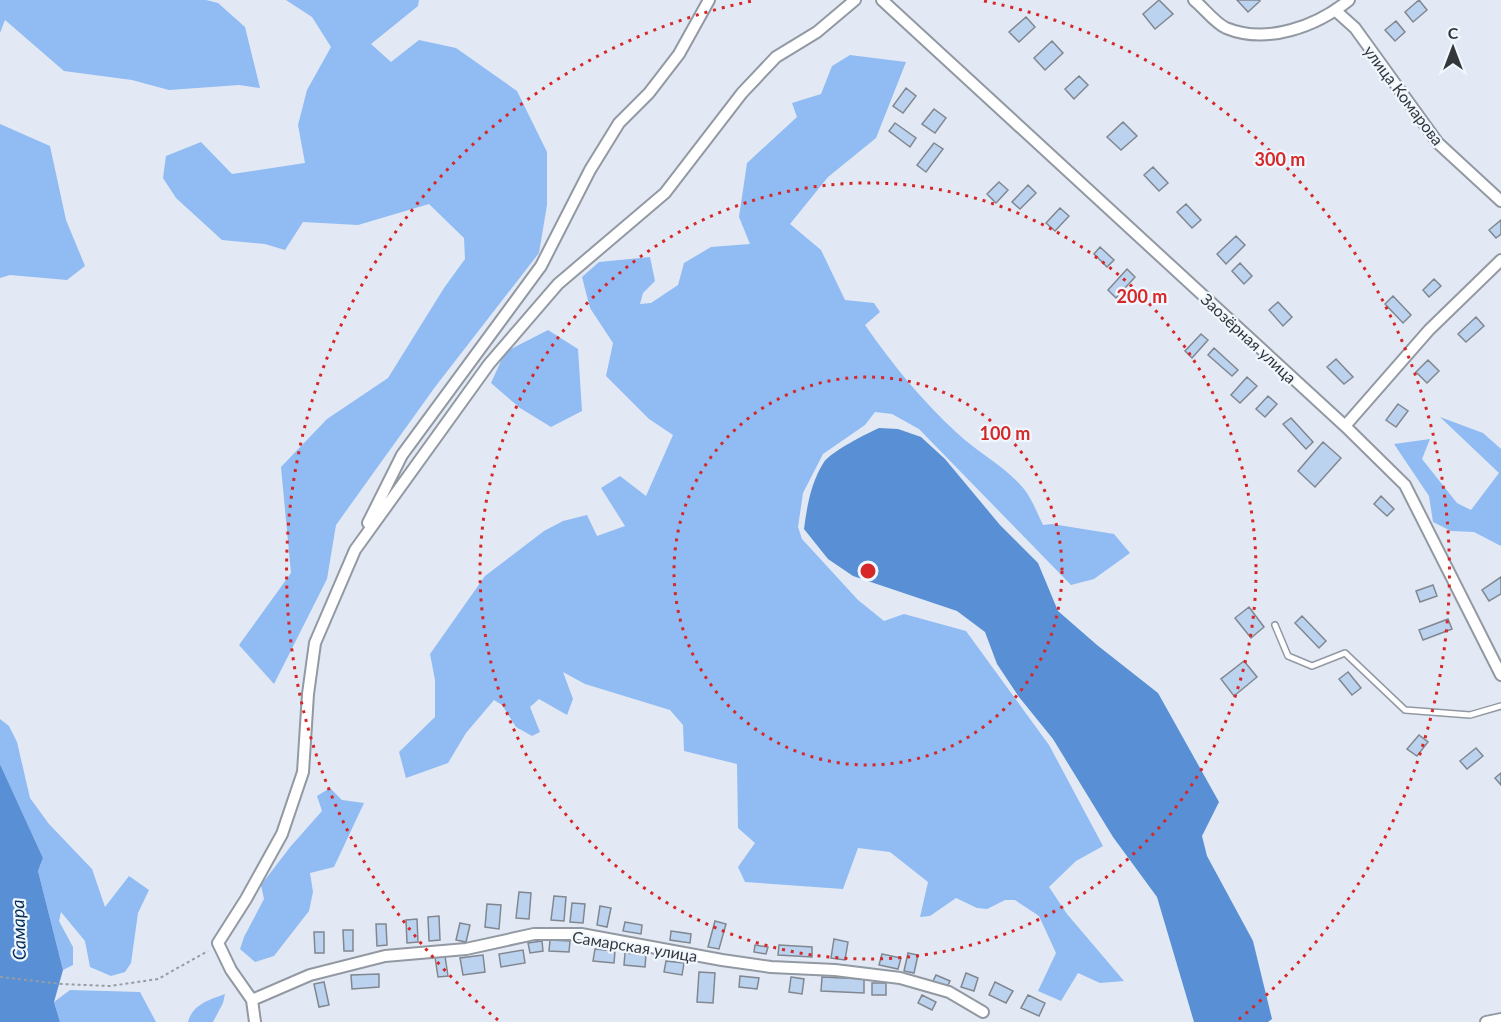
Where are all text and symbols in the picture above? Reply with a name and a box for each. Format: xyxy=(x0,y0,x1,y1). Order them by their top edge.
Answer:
north arrow xyxy=(1423,18,1483,78)
text: С xyxy=(1448,23,1459,42)
street label: улица Комарова xyxy=(1360,41,1448,149)
text: 300 m xyxy=(1255,148,1305,170)
text: 200 m xyxy=(1117,285,1167,307)
street label: Заозёрная улица xyxy=(1197,289,1301,387)
text: 100 m xyxy=(980,422,1030,444)
centre of rings xyxy=(858,561,878,581)
water label: Самара xyxy=(6,899,30,961)
street label: Самарская улица xyxy=(571,927,699,965)

